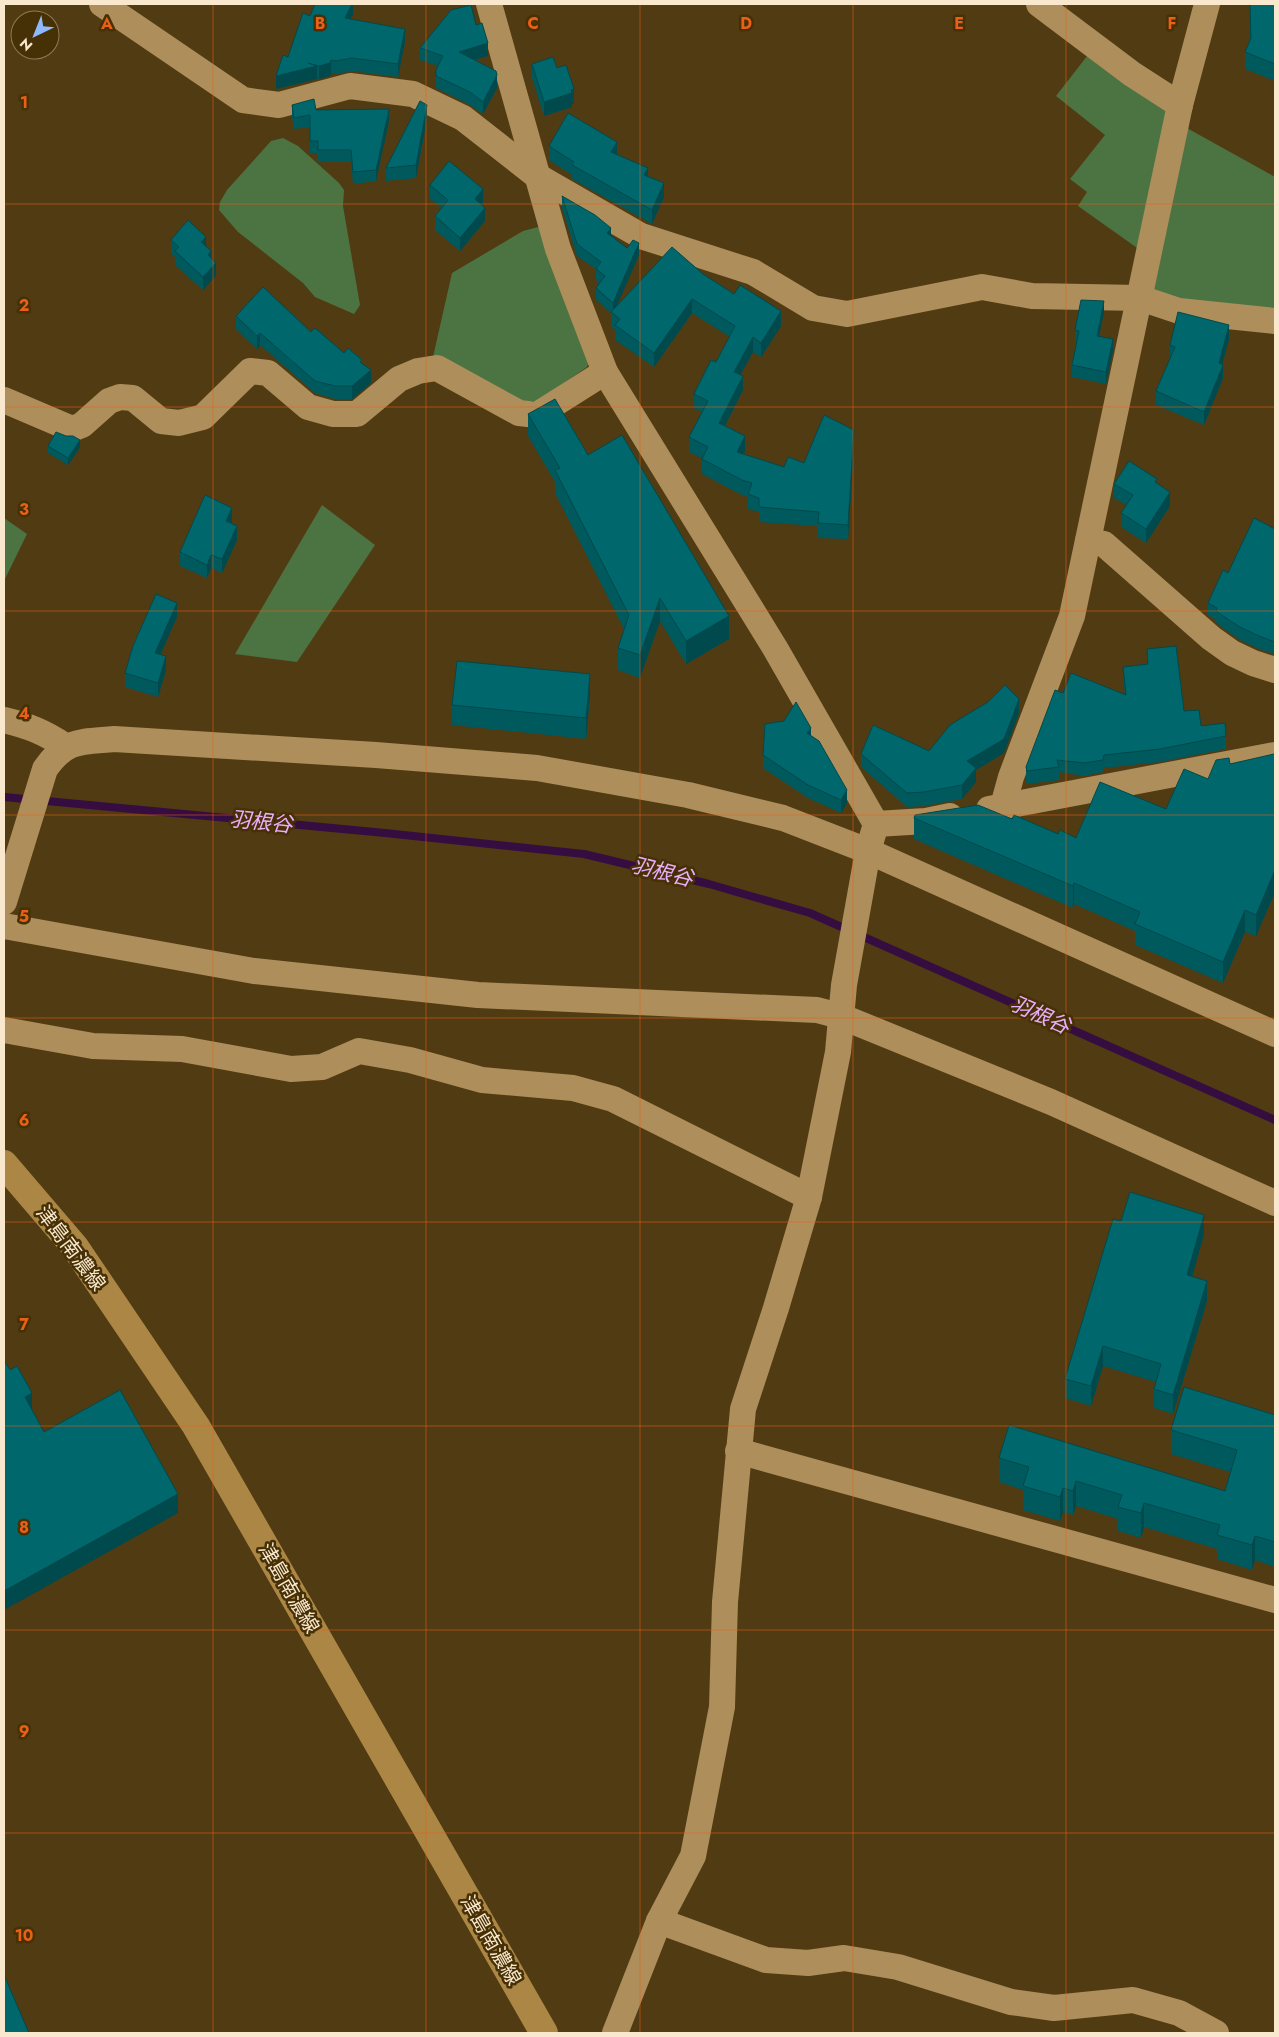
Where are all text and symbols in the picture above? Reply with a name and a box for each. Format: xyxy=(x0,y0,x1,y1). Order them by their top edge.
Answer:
north arrow xyxy=(10,10,60,60)
text: A xyxy=(100,12,113,35)
text: B xyxy=(315,12,325,35)
text: C xyxy=(527,12,539,35)
text: D xyxy=(740,12,752,35)
text: E xyxy=(954,12,964,35)
text: F xyxy=(1168,12,1176,35)
text: N xyxy=(15,33,37,56)
text: 1 xyxy=(20,91,28,114)
text: 2 xyxy=(19,294,29,317)
text: 3 xyxy=(19,498,29,521)
text: 4 xyxy=(18,702,30,725)
water label: 羽根谷 xyxy=(228,804,296,840)
water label: 羽根谷 xyxy=(628,850,698,895)
text: 5 xyxy=(19,905,29,928)
water label: 羽根谷 xyxy=(1005,988,1077,1042)
text: 6 xyxy=(19,1109,29,1132)
street label: 津島南濃線 xyxy=(29,1200,112,1297)
text: 7 xyxy=(19,1313,29,1336)
text: 8 xyxy=(19,1516,29,1539)
street label: 津島南濃線 xyxy=(251,1538,326,1639)
text: 9 xyxy=(19,1720,29,1743)
street label: 津島南濃線 xyxy=(453,1890,528,1991)
text: 10 xyxy=(15,1924,33,1947)

